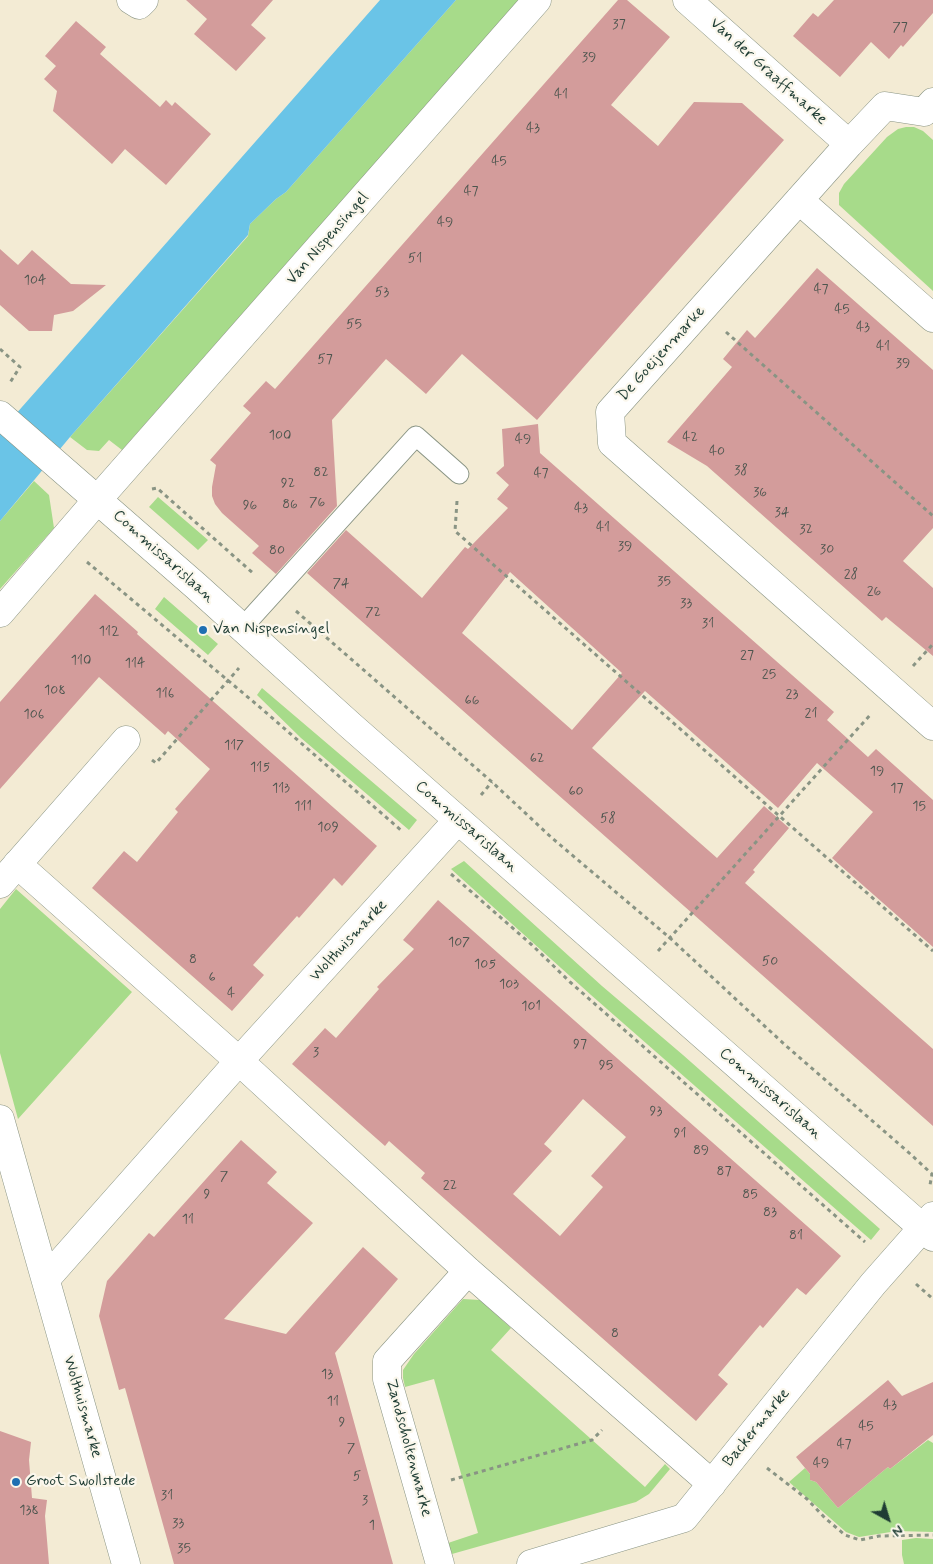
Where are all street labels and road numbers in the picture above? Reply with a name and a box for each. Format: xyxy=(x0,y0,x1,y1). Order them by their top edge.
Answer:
street label: Van der Graaffmarke xyxy=(705,14,831,130)
street label: Van Nispensingel xyxy=(283,189,373,289)
street label: De Goeijenmarke xyxy=(614,302,710,406)
street label: Commissarislaan xyxy=(108,506,218,608)
street label: Commissarislaan xyxy=(411,777,521,877)
street label: Wolthuismarke xyxy=(306,896,392,986)
street label: Commissarislaan xyxy=(715,1044,825,1144)
street label: Wolthuismarke xyxy=(58,1354,106,1460)
street label: Zandscholtenmarke xyxy=(380,1377,436,1519)
street label: Backermarke xyxy=(720,1385,794,1471)

